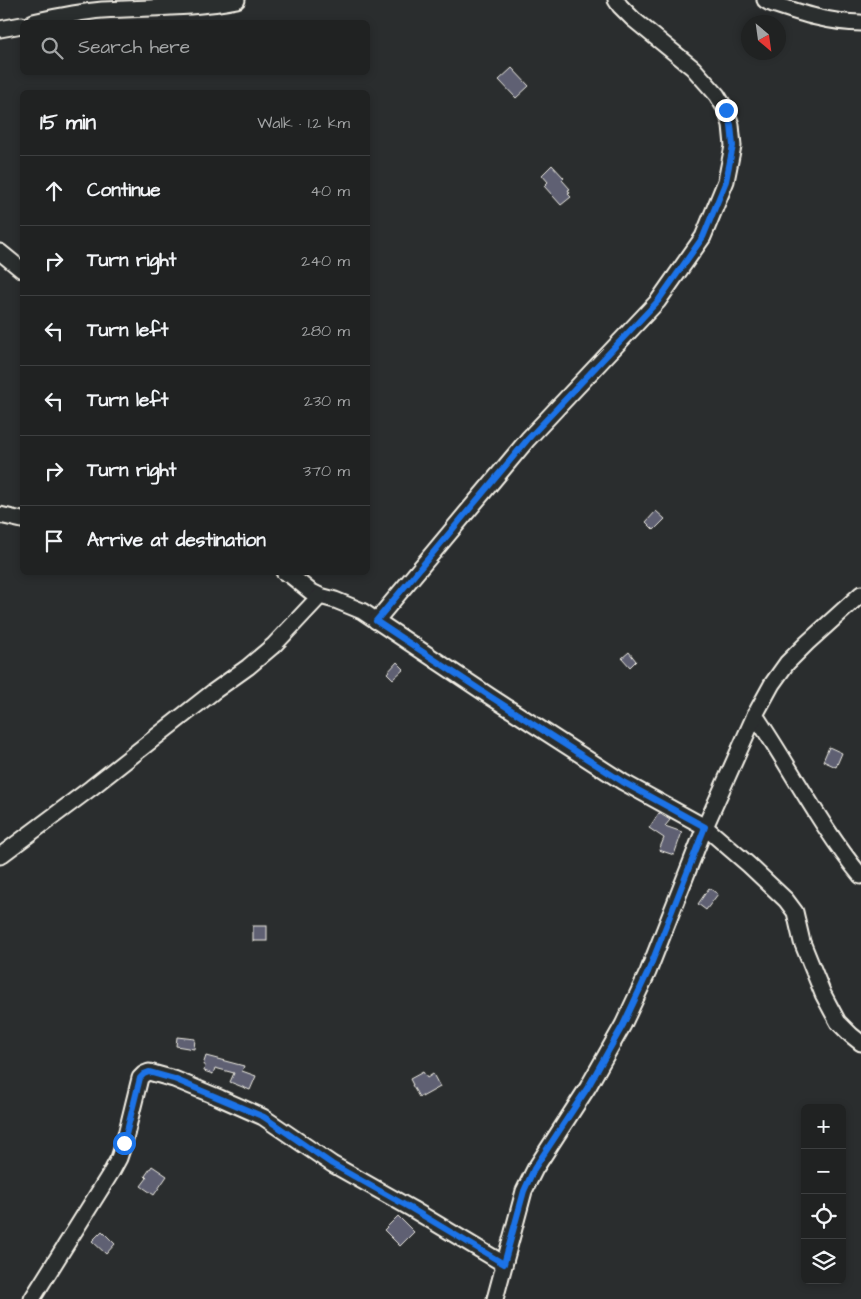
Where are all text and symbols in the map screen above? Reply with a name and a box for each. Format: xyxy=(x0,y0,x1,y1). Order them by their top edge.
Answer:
north arrow xyxy=(741,15,786,60)
search box xyxy=(20,20,370,75)
icon: search xyxy=(38,34,66,62)
text: Search here xyxy=(78,34,190,61)
route end xyxy=(715,99,738,122)
text: 15 min xyxy=(40,108,96,137)
text: Walk · 1.2 km xyxy=(257,112,350,134)
icon: ahead xyxy=(40,177,68,205)
text: Continue xyxy=(87,177,161,204)
text: 40 m xyxy=(310,180,350,202)
icon: right xyxy=(40,247,68,275)
text: Turn right xyxy=(87,247,176,274)
text: 240 m xyxy=(301,250,350,272)
icon: left xyxy=(40,317,68,345)
text: Turn left xyxy=(87,317,168,344)
text: 280 m xyxy=(302,320,350,342)
icon: left xyxy=(40,387,68,415)
text: Turn left xyxy=(87,387,168,414)
text: 230 m xyxy=(304,390,350,412)
icon: right xyxy=(40,457,68,485)
text: Turn right xyxy=(87,457,176,484)
text: 370 m xyxy=(303,460,350,482)
icon: arrive xyxy=(40,527,68,555)
text: Arrive at destination xyxy=(87,527,266,554)
map controls xyxy=(801,1104,846,1284)
button: + xyxy=(801,1104,846,1149)
route start xyxy=(113,1132,136,1155)
button: − xyxy=(801,1149,846,1194)
button: locate xyxy=(801,1194,846,1239)
button: layers xyxy=(801,1239,846,1284)

